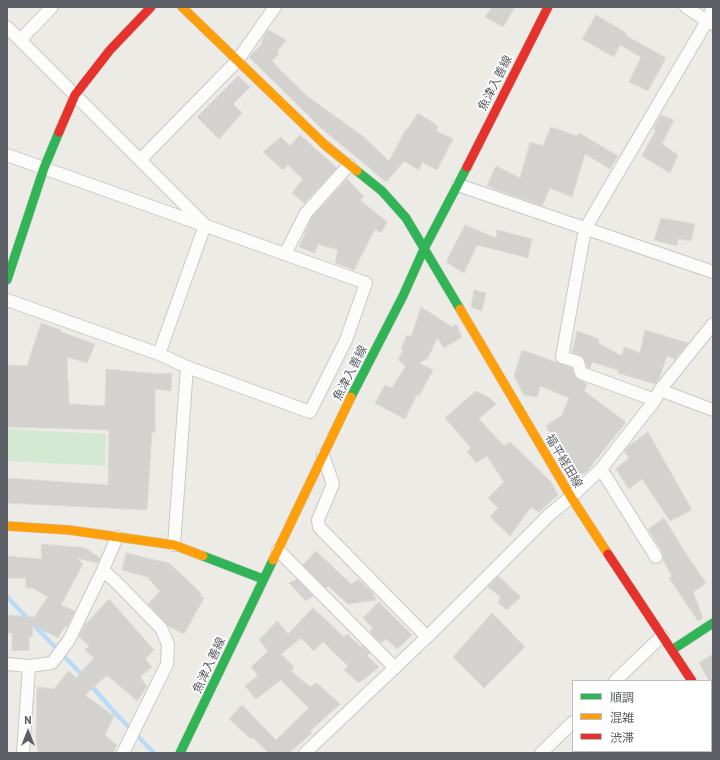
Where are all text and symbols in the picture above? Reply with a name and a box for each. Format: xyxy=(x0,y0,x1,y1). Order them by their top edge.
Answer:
street label: 魚津入善線 xyxy=(475,53,515,113)
street label: 魚津入善線 xyxy=(330,343,370,403)
street label: 福平経田線 xyxy=(542,432,586,490)
street label: 魚津入善線 xyxy=(190,635,228,695)
legend xyxy=(572,680,712,752)
text: 順調 xyxy=(610,690,634,704)
text: 混雑 xyxy=(610,710,634,724)
north arrow xyxy=(8,712,48,752)
text: N xyxy=(24,713,32,726)
text: 渋滞 xyxy=(610,730,634,744)

